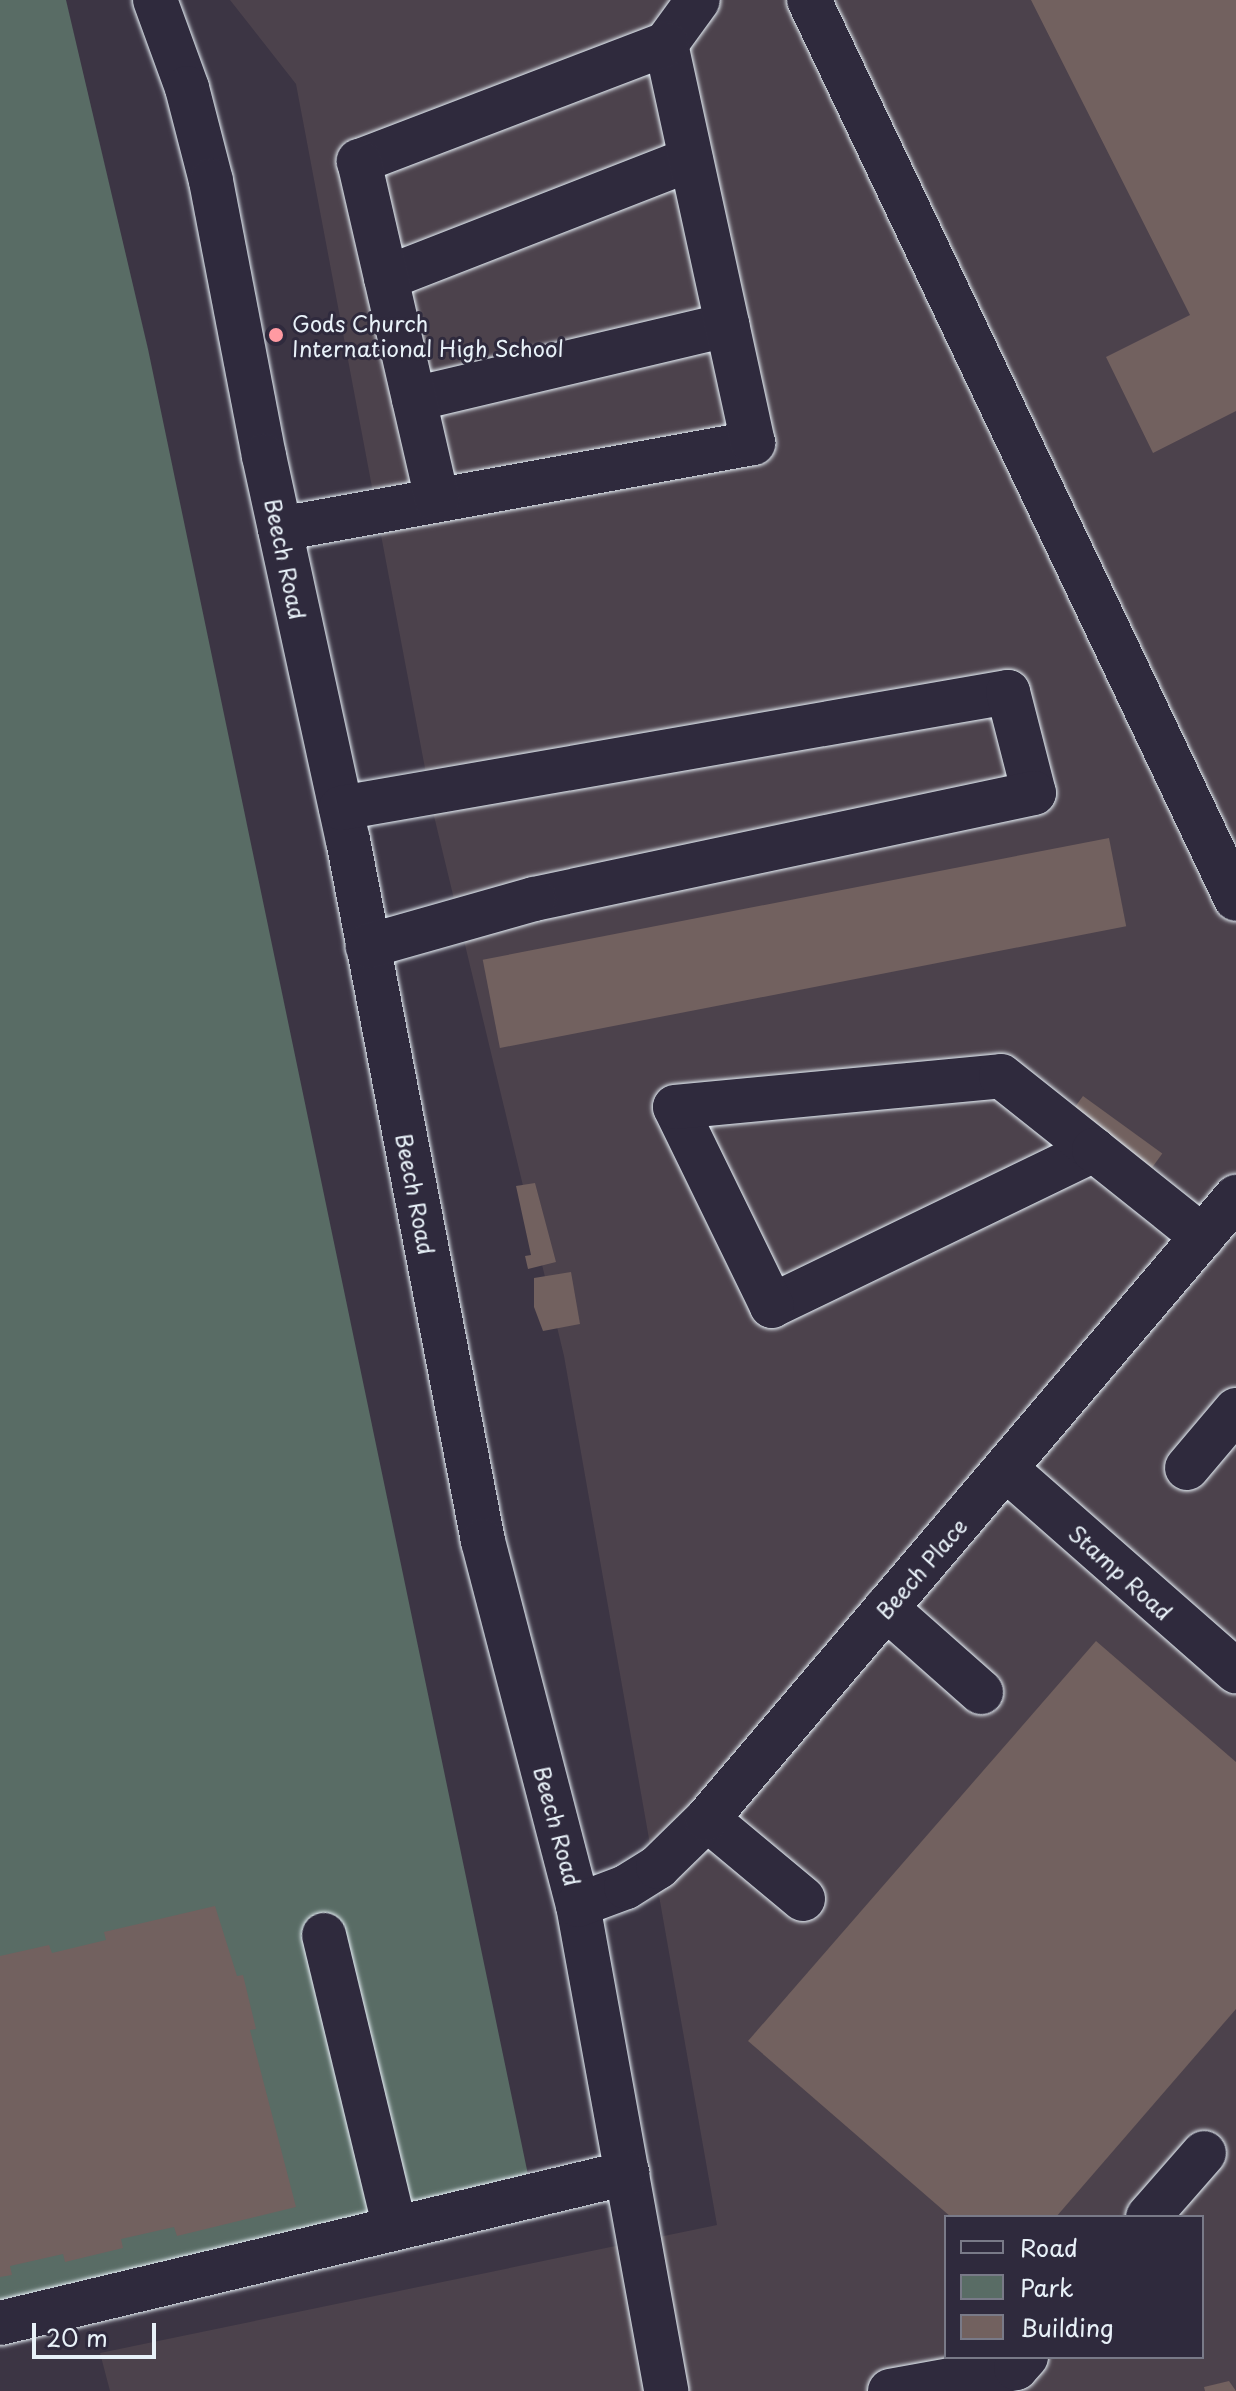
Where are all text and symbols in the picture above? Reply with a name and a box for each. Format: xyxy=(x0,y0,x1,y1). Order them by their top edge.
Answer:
place label: Gods Church International High School xyxy=(292,309,564,360)
marker: Gods Church International High School xyxy=(267,326,285,344)
street label: Beech Road xyxy=(260,496,312,622)
street label: Beech Road xyxy=(391,1132,441,1256)
street label: Beech Place xyxy=(870,1512,972,1624)
street label: Stamp Road xyxy=(1064,1519,1178,1625)
street label: Beech Road xyxy=(529,1764,587,1888)
legend xyxy=(944,2215,1204,2359)
text: Road xyxy=(1020,2229,1078,2265)
text: Park xyxy=(1020,2269,1074,2305)
scale bar xyxy=(36,2307,160,2357)
text: Building xyxy=(1020,2309,1114,2345)
text: 20 m xyxy=(46,2319,108,2355)

